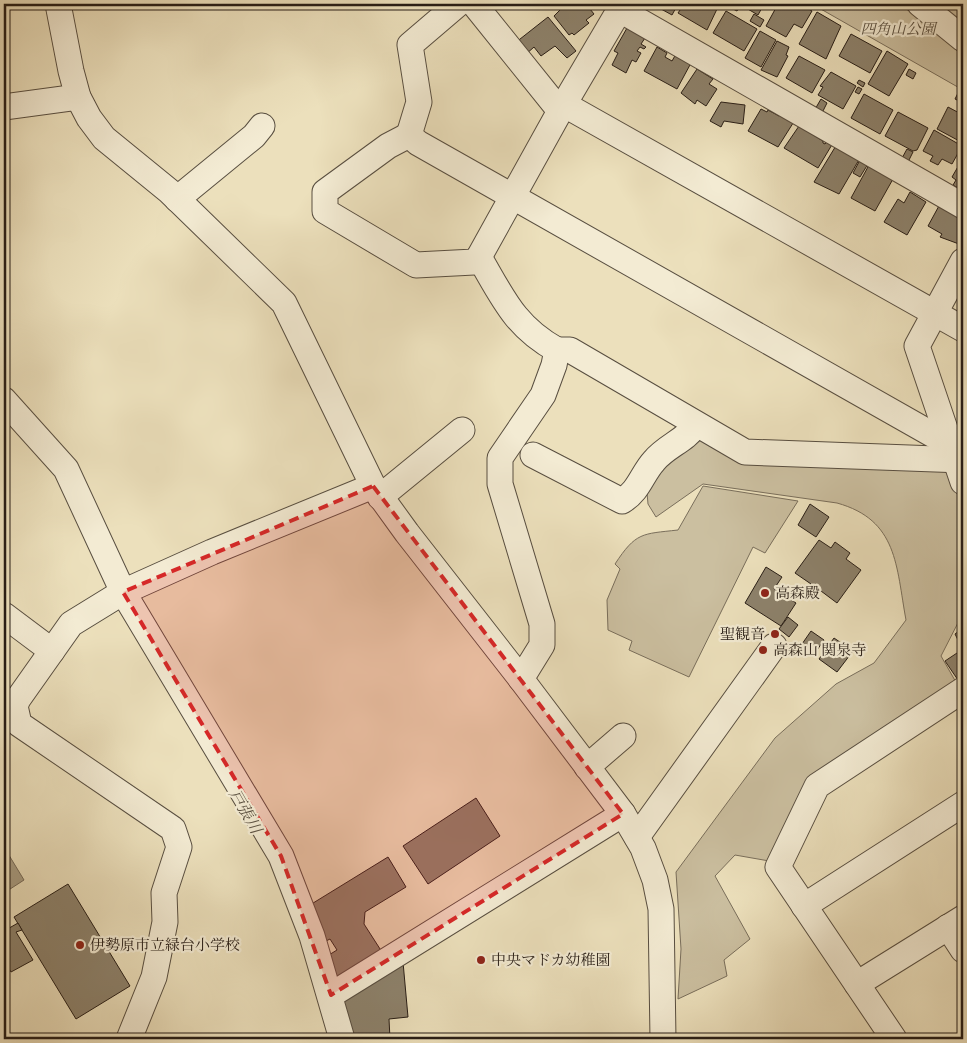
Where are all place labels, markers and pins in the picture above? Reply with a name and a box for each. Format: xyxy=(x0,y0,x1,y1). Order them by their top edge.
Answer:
place label: 高森殿 xyxy=(775,584,820,602)
marker: 高森殿 xyxy=(759,587,771,599)
place label: 聖観音 xyxy=(720,625,765,643)
marker: 聖観音 xyxy=(769,628,781,640)
place label: 高森山 関泉寺 xyxy=(773,641,866,659)
marker: 高森山 関泉寺 xyxy=(757,644,769,656)
place label: 伊勢原市立緑台小学校 xyxy=(90,936,240,954)
marker: 伊勢原市立緑台小学校 xyxy=(74,939,86,951)
place label: 中央マドカ幼稚園 xyxy=(491,951,611,969)
marker: 中央マドカ幼稚園 xyxy=(475,954,487,966)

